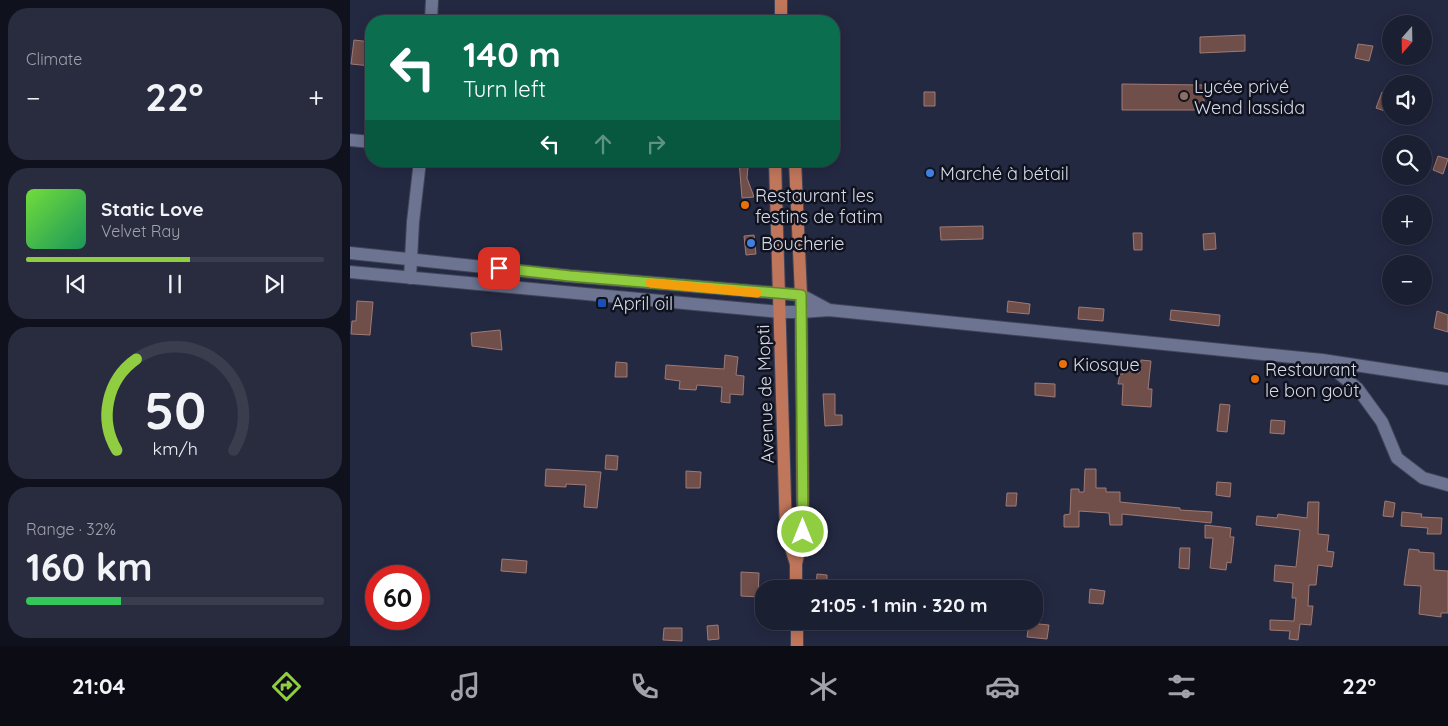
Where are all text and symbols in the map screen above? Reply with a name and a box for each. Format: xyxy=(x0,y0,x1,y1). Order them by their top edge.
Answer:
north arrow xyxy=(1382,15,1432,65)
map controls xyxy=(1382,15,1432,305)
text: 140 m xyxy=(463,32,561,76)
icon: left xyxy=(380,35,445,100)
text: Climate xyxy=(26,49,82,69)
text: 22° xyxy=(145,73,203,121)
text: Turn left xyxy=(463,75,546,103)
place label: Lycée privé Wend lassida xyxy=(1194,75,1305,119)
button: sound xyxy=(1382,75,1432,125)
text: − xyxy=(26,80,41,115)
text: + xyxy=(308,80,324,115)
marker: Lycée privé Wend lassida xyxy=(1178,90,1190,102)
icon: left xyxy=(536,130,564,158)
icon: ahead xyxy=(589,130,617,158)
icon: right xyxy=(642,130,670,158)
button: search xyxy=(1382,135,1432,185)
place label: Marché à bétail xyxy=(940,162,1069,185)
marker: Marché à bétail xyxy=(924,167,936,179)
place label: Restaurant les festins de fatim xyxy=(755,184,883,228)
button: + xyxy=(1382,195,1432,245)
text: Static Love xyxy=(101,197,204,221)
marker: Restaurant les festins de fatim xyxy=(739,199,751,211)
text: Velvet Ray xyxy=(101,221,180,241)
place label: Boucherie xyxy=(761,232,844,255)
marker: Boucherie xyxy=(745,237,757,249)
pin xyxy=(478,247,520,289)
icon: arrive xyxy=(485,254,513,282)
button: − xyxy=(1382,255,1432,305)
icon: previous xyxy=(62,270,90,298)
icon: pause xyxy=(161,270,189,298)
icon: next xyxy=(260,270,288,298)
place label: April oil xyxy=(612,292,673,315)
marker: April oil xyxy=(596,297,608,309)
street label: Avenue de Mopti xyxy=(751,324,779,464)
place label: Kiosque xyxy=(1073,353,1140,376)
marker: Kiosque xyxy=(1057,358,1069,370)
place label: Restaurant le bon goût xyxy=(1265,358,1359,402)
marker: Restaurant le bon goût xyxy=(1249,373,1261,385)
text: 50 xyxy=(144,377,206,442)
text: km/h xyxy=(152,437,198,459)
position arrow xyxy=(776,505,828,557)
text: Range · 32% xyxy=(26,519,116,539)
text: 160 km xyxy=(26,543,152,591)
speed limit sign: 60 xyxy=(365,565,430,630)
text: 21:05 · 1 min · 320 m xyxy=(810,593,988,617)
icon: directions xyxy=(269,669,304,704)
icon: music xyxy=(448,669,483,704)
icon: phone xyxy=(627,669,662,704)
icon: climate xyxy=(806,669,841,704)
icon: car xyxy=(985,669,1020,704)
icon: filters xyxy=(1164,669,1199,704)
text: 21:04 xyxy=(72,672,125,700)
text: 22° xyxy=(1342,672,1376,700)

